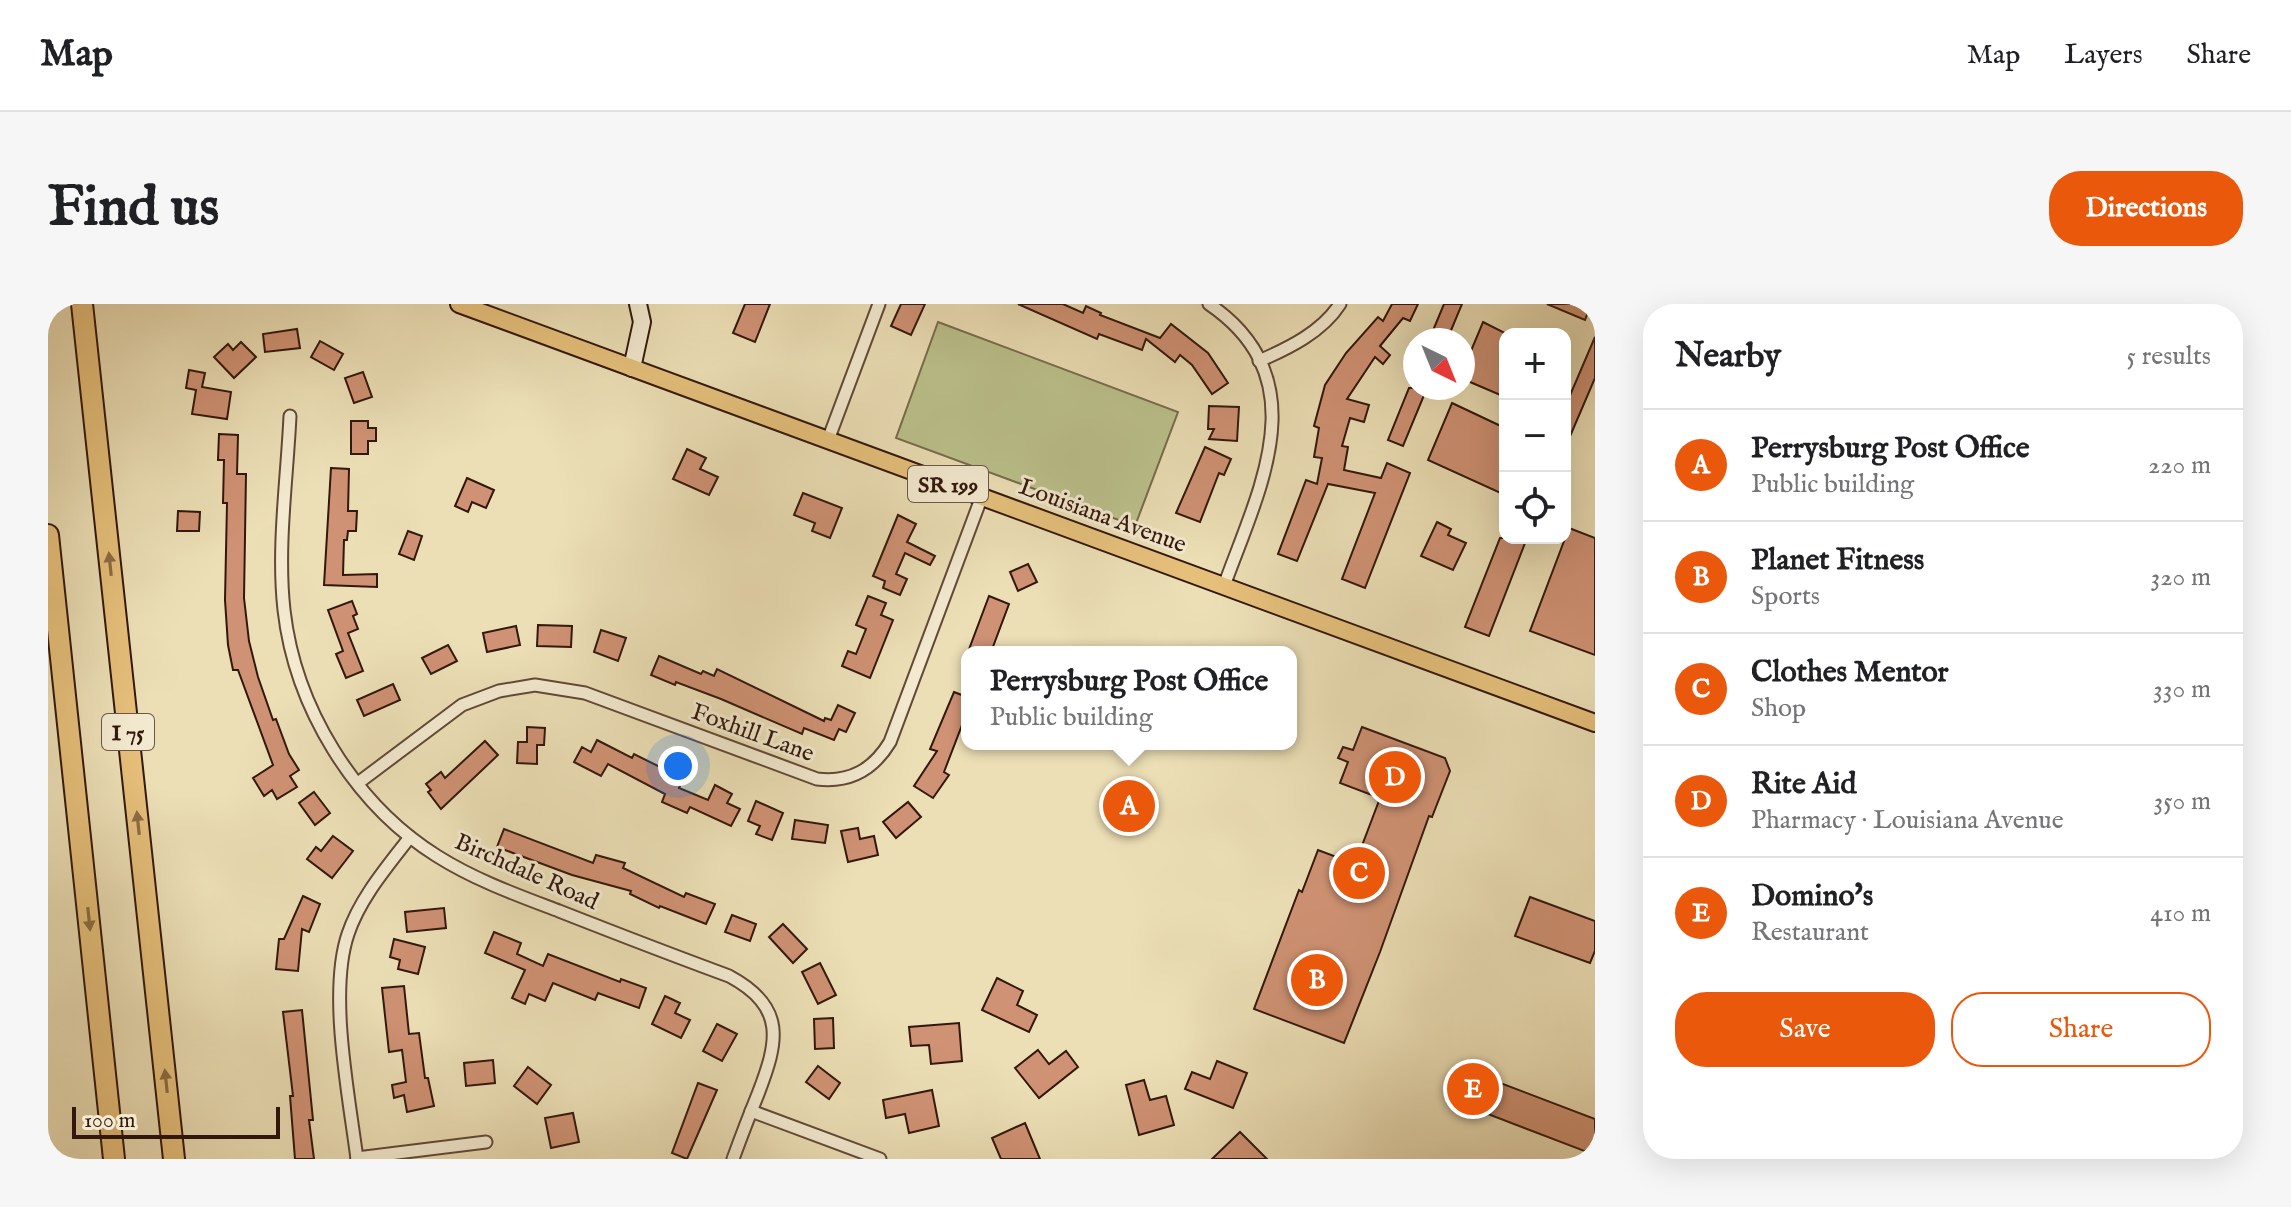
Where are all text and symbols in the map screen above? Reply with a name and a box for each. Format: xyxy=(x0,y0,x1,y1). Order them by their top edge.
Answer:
text: Map xyxy=(40,31,113,79)
text: Map xyxy=(1967,38,2020,73)
text: Layers xyxy=(2064,38,2143,73)
text: Share xyxy=(2187,38,2251,73)
button: Directions xyxy=(2049,171,2243,246)
text: Find us xyxy=(48,173,219,244)
north arrow xyxy=(1403,328,1475,400)
map controls xyxy=(1499,328,1571,544)
button: + xyxy=(1499,328,1571,400)
text: Nearby xyxy=(1675,335,1781,378)
text: 5 results xyxy=(2127,340,2211,373)
button: − xyxy=(1499,400,1571,472)
text: Perrysburg Post Office xyxy=(1751,430,2030,468)
text: A xyxy=(1692,449,1710,482)
text: 220 m xyxy=(2148,449,2211,482)
road number: SR 199 xyxy=(908,466,988,502)
text: Public building xyxy=(1751,468,1914,501)
street label: Louisiana Avenue xyxy=(1015,472,1190,561)
button: locate xyxy=(1499,472,1571,544)
text: Planet Fitness xyxy=(1751,542,1924,580)
one-way arrow xyxy=(103,552,116,577)
text: B xyxy=(1692,561,1710,594)
text: 320 m xyxy=(2151,561,2211,594)
text: Sports xyxy=(1751,580,1820,613)
popup xyxy=(961,646,1297,750)
text: Clothes Mentor xyxy=(1751,654,1949,692)
text: Perrysburg Post Office xyxy=(990,663,1268,701)
text: C xyxy=(1692,673,1710,706)
text: 330 m xyxy=(2153,673,2211,706)
text: Shop xyxy=(1751,692,1806,725)
street label: Foxhill Lane xyxy=(687,697,818,770)
text: Public building xyxy=(990,701,1153,734)
road number: I 75 xyxy=(102,714,154,750)
your location xyxy=(658,746,698,786)
pin: D xyxy=(1369,747,1421,807)
text: Rite Aid xyxy=(1751,766,1856,804)
pin: A xyxy=(1103,776,1155,836)
text: D xyxy=(1691,785,1711,818)
text: 350 m xyxy=(2153,785,2211,818)
text: Pharmacy · Louisiana Avenue xyxy=(1751,804,2064,837)
one-way arrow xyxy=(131,810,144,835)
street label: Birchdale Road xyxy=(450,827,603,918)
pin: C xyxy=(1333,843,1385,903)
text: Domino's xyxy=(1751,878,1873,916)
text: E xyxy=(1692,897,1710,930)
text: 410 m xyxy=(2150,897,2211,930)
one-way arrow xyxy=(82,907,95,932)
text: Restaurant xyxy=(1751,916,1869,949)
pin: B xyxy=(1291,950,1343,1010)
button: Save xyxy=(1675,992,1935,1067)
button: Share xyxy=(1951,992,2211,1067)
pin: E xyxy=(1447,1059,1499,1119)
one-way arrow xyxy=(159,1069,172,1094)
scale bar xyxy=(72,1103,280,1139)
text: 100 m xyxy=(84,1107,136,1135)

